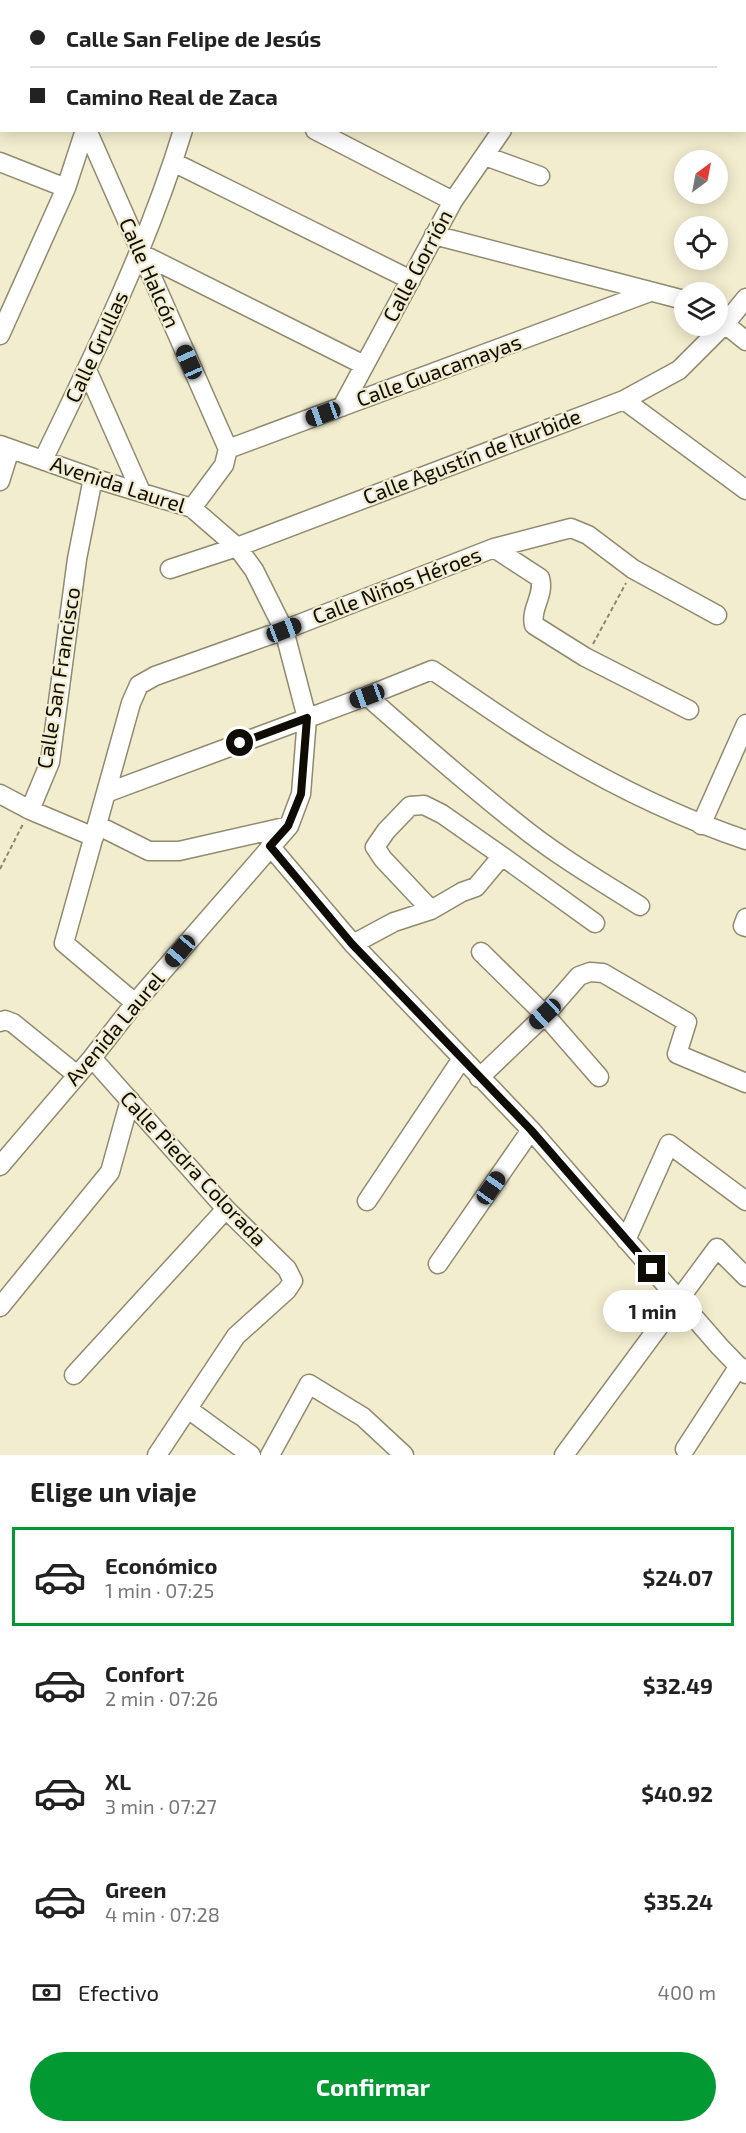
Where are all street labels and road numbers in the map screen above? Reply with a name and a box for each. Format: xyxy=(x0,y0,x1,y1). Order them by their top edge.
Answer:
street label: Calle Gorrión xyxy=(377,205,457,326)
street label: Calle Halcón xyxy=(115,213,186,331)
street label: Calle Grullas xyxy=(59,287,132,406)
street label: Calle Guacamayas xyxy=(353,328,524,411)
street label: Calle Agustín de Iturbide xyxy=(359,402,584,509)
street label: Avenida Laurel xyxy=(48,450,190,517)
street label: Calle Niños Héroes xyxy=(309,541,484,628)
street label: Calle San Francisco xyxy=(31,585,84,770)
street label: Avenida Laurel xyxy=(59,966,169,1090)
street label: Calle Piedra Colorada xyxy=(116,1085,272,1251)

